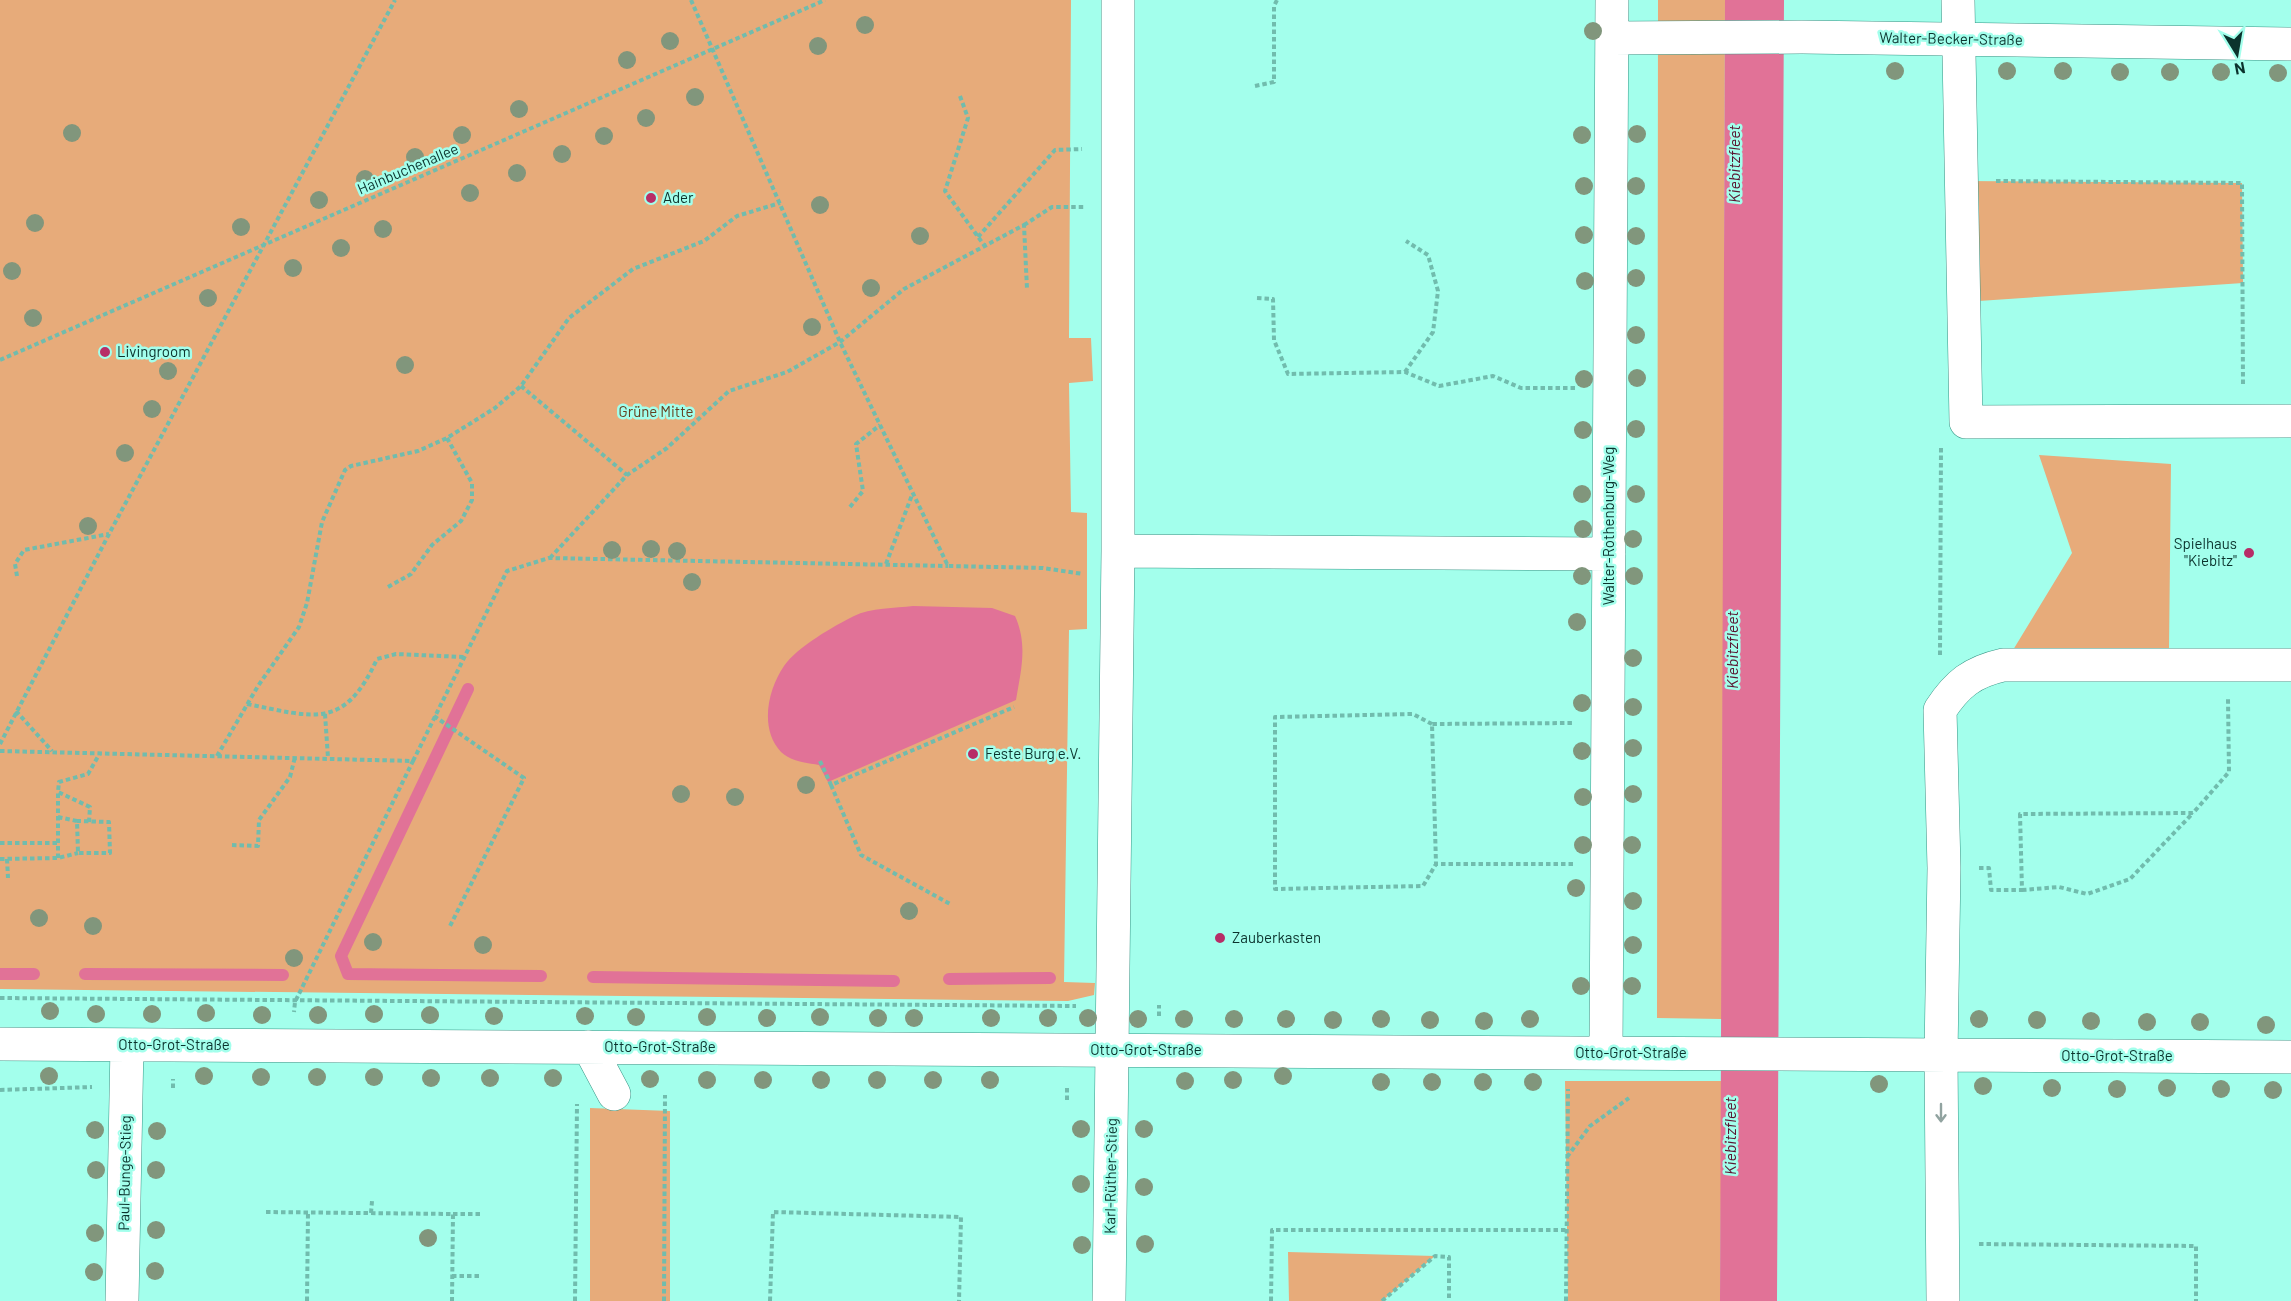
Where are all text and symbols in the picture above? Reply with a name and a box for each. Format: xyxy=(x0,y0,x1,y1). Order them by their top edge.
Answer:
north arrow xyxy=(2207,24,2267,84)
street label: Walter-Becker-Straße xyxy=(1879,28,2023,48)
text: N xyxy=(2233,59,2247,80)
water label: Kiebitzfleet xyxy=(1724,125,1743,203)
street label: Hainbuchenallee xyxy=(354,139,461,197)
place label: Ader xyxy=(663,188,694,206)
marker: Ader xyxy=(644,191,658,205)
place label: Livingroom xyxy=(117,342,191,360)
marker: Livingroom xyxy=(98,345,112,359)
park label: Grüne Mitte xyxy=(619,402,693,420)
street label: Walter-Rothenburg-Weg xyxy=(1599,447,1617,605)
place label: Spielhaus "Kiebitz" xyxy=(2174,534,2237,569)
marker: Spielhaus "Kiebitz" xyxy=(2242,546,2256,560)
water label: Kiebitzfleet xyxy=(1722,611,1741,689)
place label: Feste Burg e.V. xyxy=(985,744,1082,762)
marker: Feste Burg e.V. xyxy=(966,747,980,761)
place label: Zauberkasten xyxy=(1232,928,1321,946)
marker: Zauberkasten xyxy=(1213,931,1227,945)
street label: Otto-Grot-Straße xyxy=(118,1035,230,1053)
street label: Otto-Grot-Straße xyxy=(604,1037,716,1055)
street label: Otto-Grot-Straße xyxy=(1090,1040,1202,1058)
street label: Otto-Grot-Straße xyxy=(1575,1043,1687,1061)
street label: Otto-Grot-Straße xyxy=(2061,1046,2173,1064)
water label: Kiebitzfleet xyxy=(1720,1097,1739,1175)
one-way arrow xyxy=(1935,1103,1947,1123)
street label: Paul-Bunge-Stieg xyxy=(114,1115,134,1231)
street label: Karl-Rüther-Stieg xyxy=(1100,1118,1120,1234)

